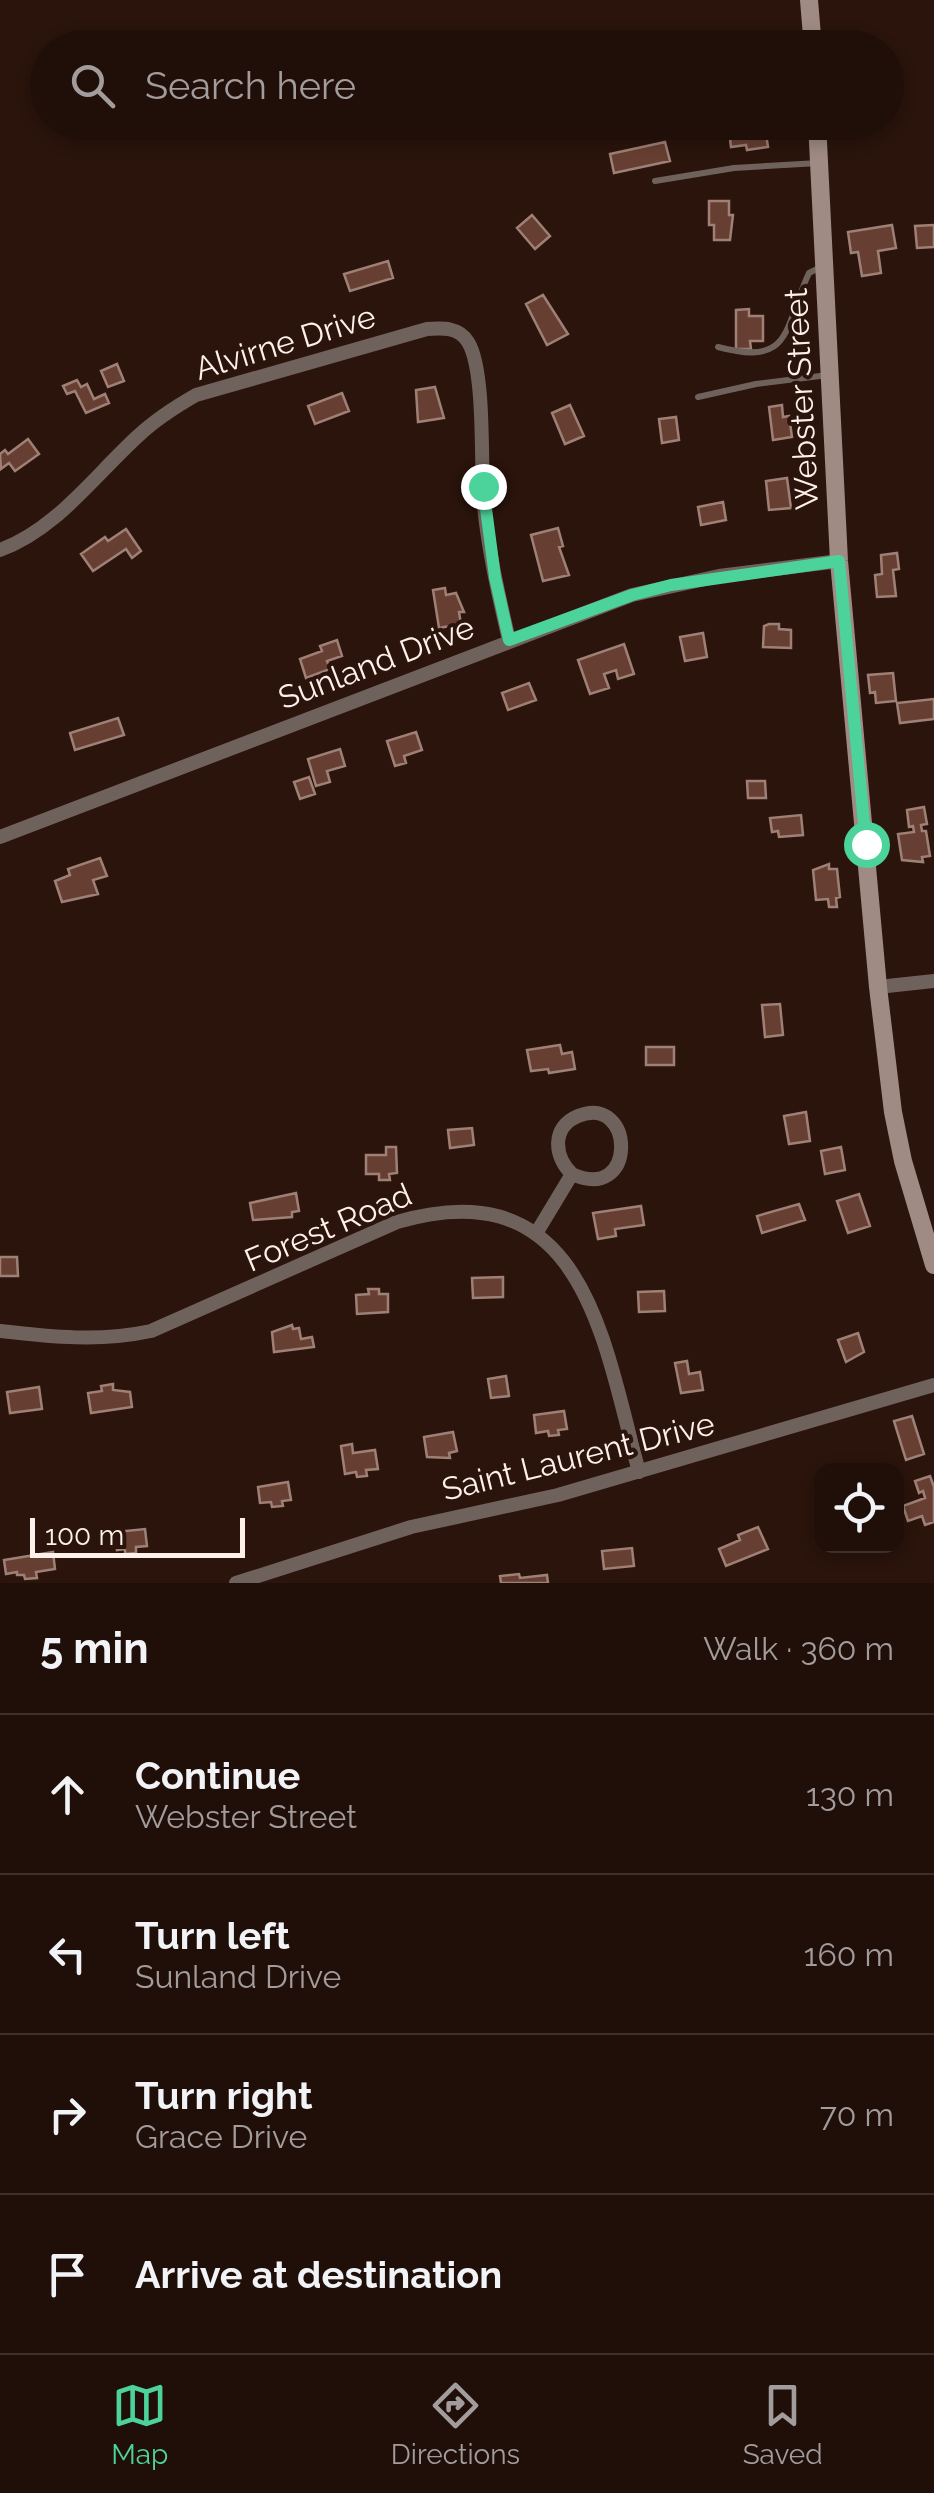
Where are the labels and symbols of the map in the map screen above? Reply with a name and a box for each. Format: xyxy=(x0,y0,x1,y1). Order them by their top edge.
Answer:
street label: Webster Street xyxy=(777,287,825,511)
street label: Alvirne Drive xyxy=(190,297,380,387)
route end xyxy=(461,464,507,510)
street label: Sunland Drive xyxy=(273,608,479,716)
route start xyxy=(844,822,890,868)
street label: Forest Road xyxy=(239,1175,417,1279)
street label: Saint Laurent Drive xyxy=(438,1404,718,1508)
scale bar xyxy=(30,1513,245,1558)

